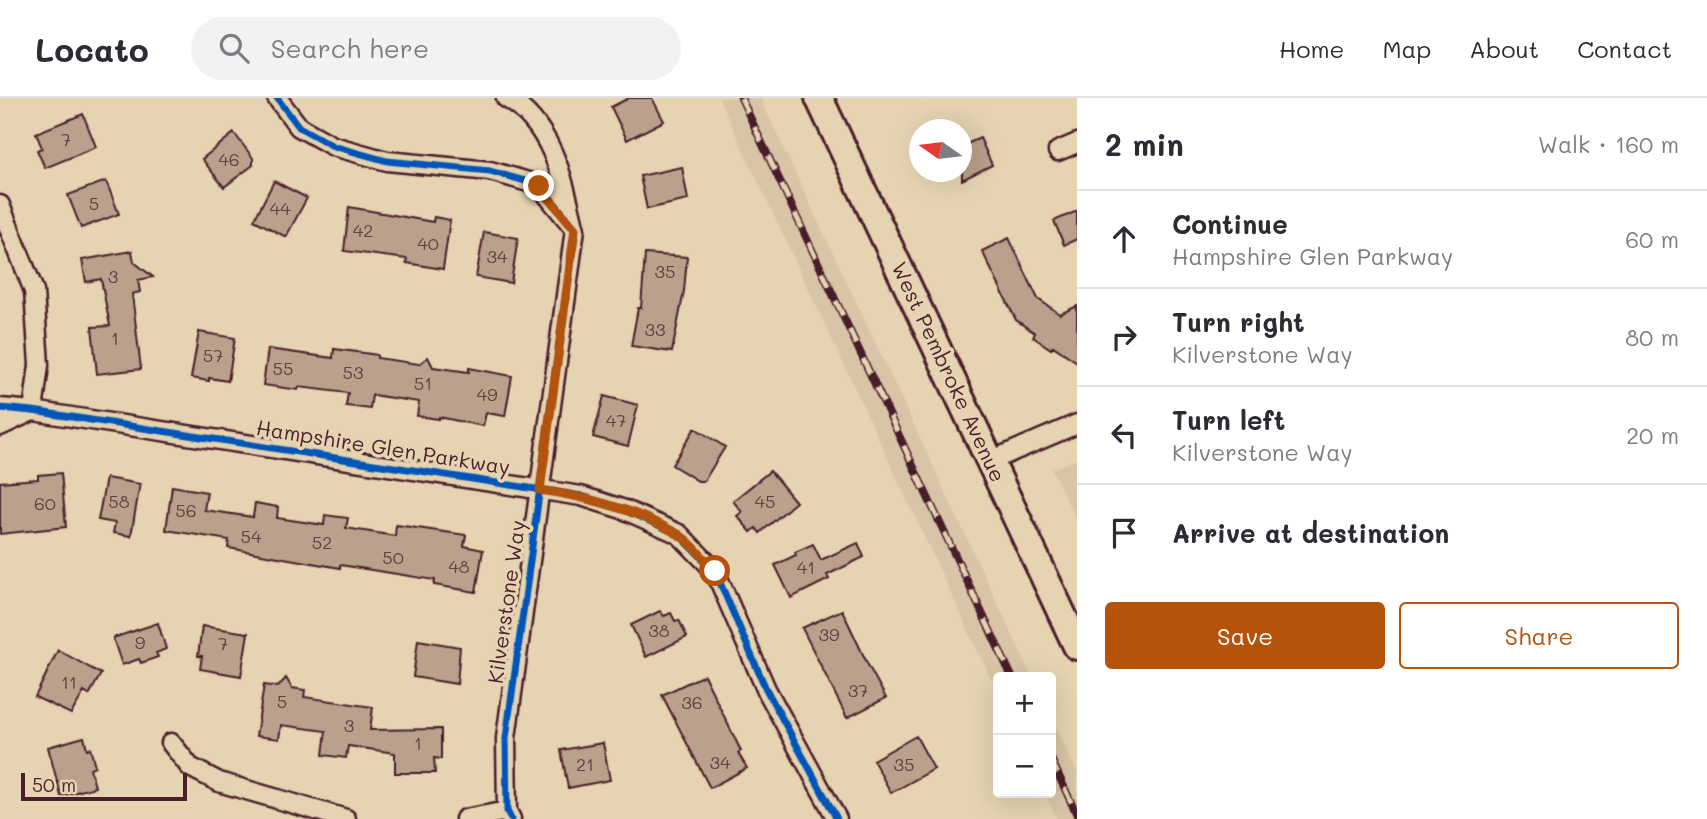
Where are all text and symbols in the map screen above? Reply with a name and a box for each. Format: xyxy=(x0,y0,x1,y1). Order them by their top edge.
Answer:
search box xyxy=(191,17,681,80)
text: Locato xyxy=(35,27,149,70)
icon: search xyxy=(215,29,253,67)
text: Search here xyxy=(271,31,429,65)
text: Home xyxy=(1279,33,1344,64)
text: Map xyxy=(1382,33,1431,64)
text: About xyxy=(1469,33,1539,64)
text: Contact xyxy=(1577,33,1672,64)
north arrow xyxy=(909,119,972,182)
text: 2 min xyxy=(1105,124,1184,164)
house number: 7 xyxy=(61,127,71,151)
text: Walk · 160 m xyxy=(1538,129,1679,159)
house number: 46 xyxy=(218,147,240,171)
route end xyxy=(523,170,554,201)
house number: 5 xyxy=(89,191,99,215)
house number: 44 xyxy=(269,196,291,220)
text: Continue xyxy=(1172,207,1288,241)
house number: 42 xyxy=(353,218,373,242)
icon: ahead xyxy=(1105,220,1143,258)
text: 60 m xyxy=(1625,224,1679,254)
house number: 40 xyxy=(417,231,439,255)
text: Hampshire Glen Parkway xyxy=(1172,241,1453,271)
house number: 34 xyxy=(486,244,508,268)
street label: West Pembroke Avenue xyxy=(886,257,1012,486)
house number: 35 xyxy=(654,259,676,283)
house number: 3 xyxy=(108,264,118,288)
text: Turn right xyxy=(1172,305,1305,339)
house number: 33 xyxy=(644,317,666,341)
icon: right xyxy=(1105,318,1143,356)
text: 80 m xyxy=(1625,322,1679,352)
house number: 1 xyxy=(111,326,119,350)
text: Kilverstone Way xyxy=(1172,339,1353,369)
house number: 57 xyxy=(203,343,223,367)
house number: 55 xyxy=(273,356,294,380)
house number: 53 xyxy=(342,360,364,384)
house number: 51 xyxy=(414,371,432,395)
house number: 49 xyxy=(476,382,498,406)
text: Turn left xyxy=(1172,403,1285,437)
house number: 47 xyxy=(606,408,626,432)
street label: Hampshire Glen Parkway xyxy=(254,413,512,480)
icon: left xyxy=(1105,416,1143,454)
text: 20 m xyxy=(1626,420,1679,450)
text: Kilverstone Way xyxy=(1172,437,1353,467)
house number: 58 xyxy=(108,489,130,513)
house number: 45 xyxy=(754,489,776,513)
house number: 60 xyxy=(34,491,56,515)
house number: 56 xyxy=(175,498,197,522)
icon: arrive xyxy=(1105,514,1143,552)
text: Arrive at destination xyxy=(1172,516,1449,550)
street label: Kilverstone Way xyxy=(481,518,530,685)
house number: 54 xyxy=(240,524,262,548)
house number: 52 xyxy=(312,530,332,554)
house number: 50 xyxy=(382,545,404,569)
house number: 48 xyxy=(448,554,470,578)
route start xyxy=(699,555,730,586)
house number: 41 xyxy=(797,555,815,579)
button: Save xyxy=(1105,602,1385,669)
button: Share xyxy=(1399,602,1679,669)
house number: 38 xyxy=(648,618,670,642)
house number: 39 xyxy=(818,622,840,646)
house number: 9 xyxy=(135,630,146,654)
house number: 7 xyxy=(218,631,228,655)
house number: 11 xyxy=(61,670,77,694)
map controls xyxy=(993,672,1056,798)
button: + xyxy=(993,672,1056,735)
house number: 37 xyxy=(848,678,868,702)
house number: 5 xyxy=(277,689,287,713)
house number: 36 xyxy=(681,690,703,714)
house number: 3 xyxy=(344,713,354,737)
house number: 1 xyxy=(414,731,422,755)
button: − xyxy=(993,735,1056,798)
house number: 34 xyxy=(709,750,731,774)
house number: 21 xyxy=(576,752,594,776)
house number: 35 xyxy=(893,752,915,776)
scale bar xyxy=(21,770,187,802)
text: 50 m xyxy=(32,772,76,797)

